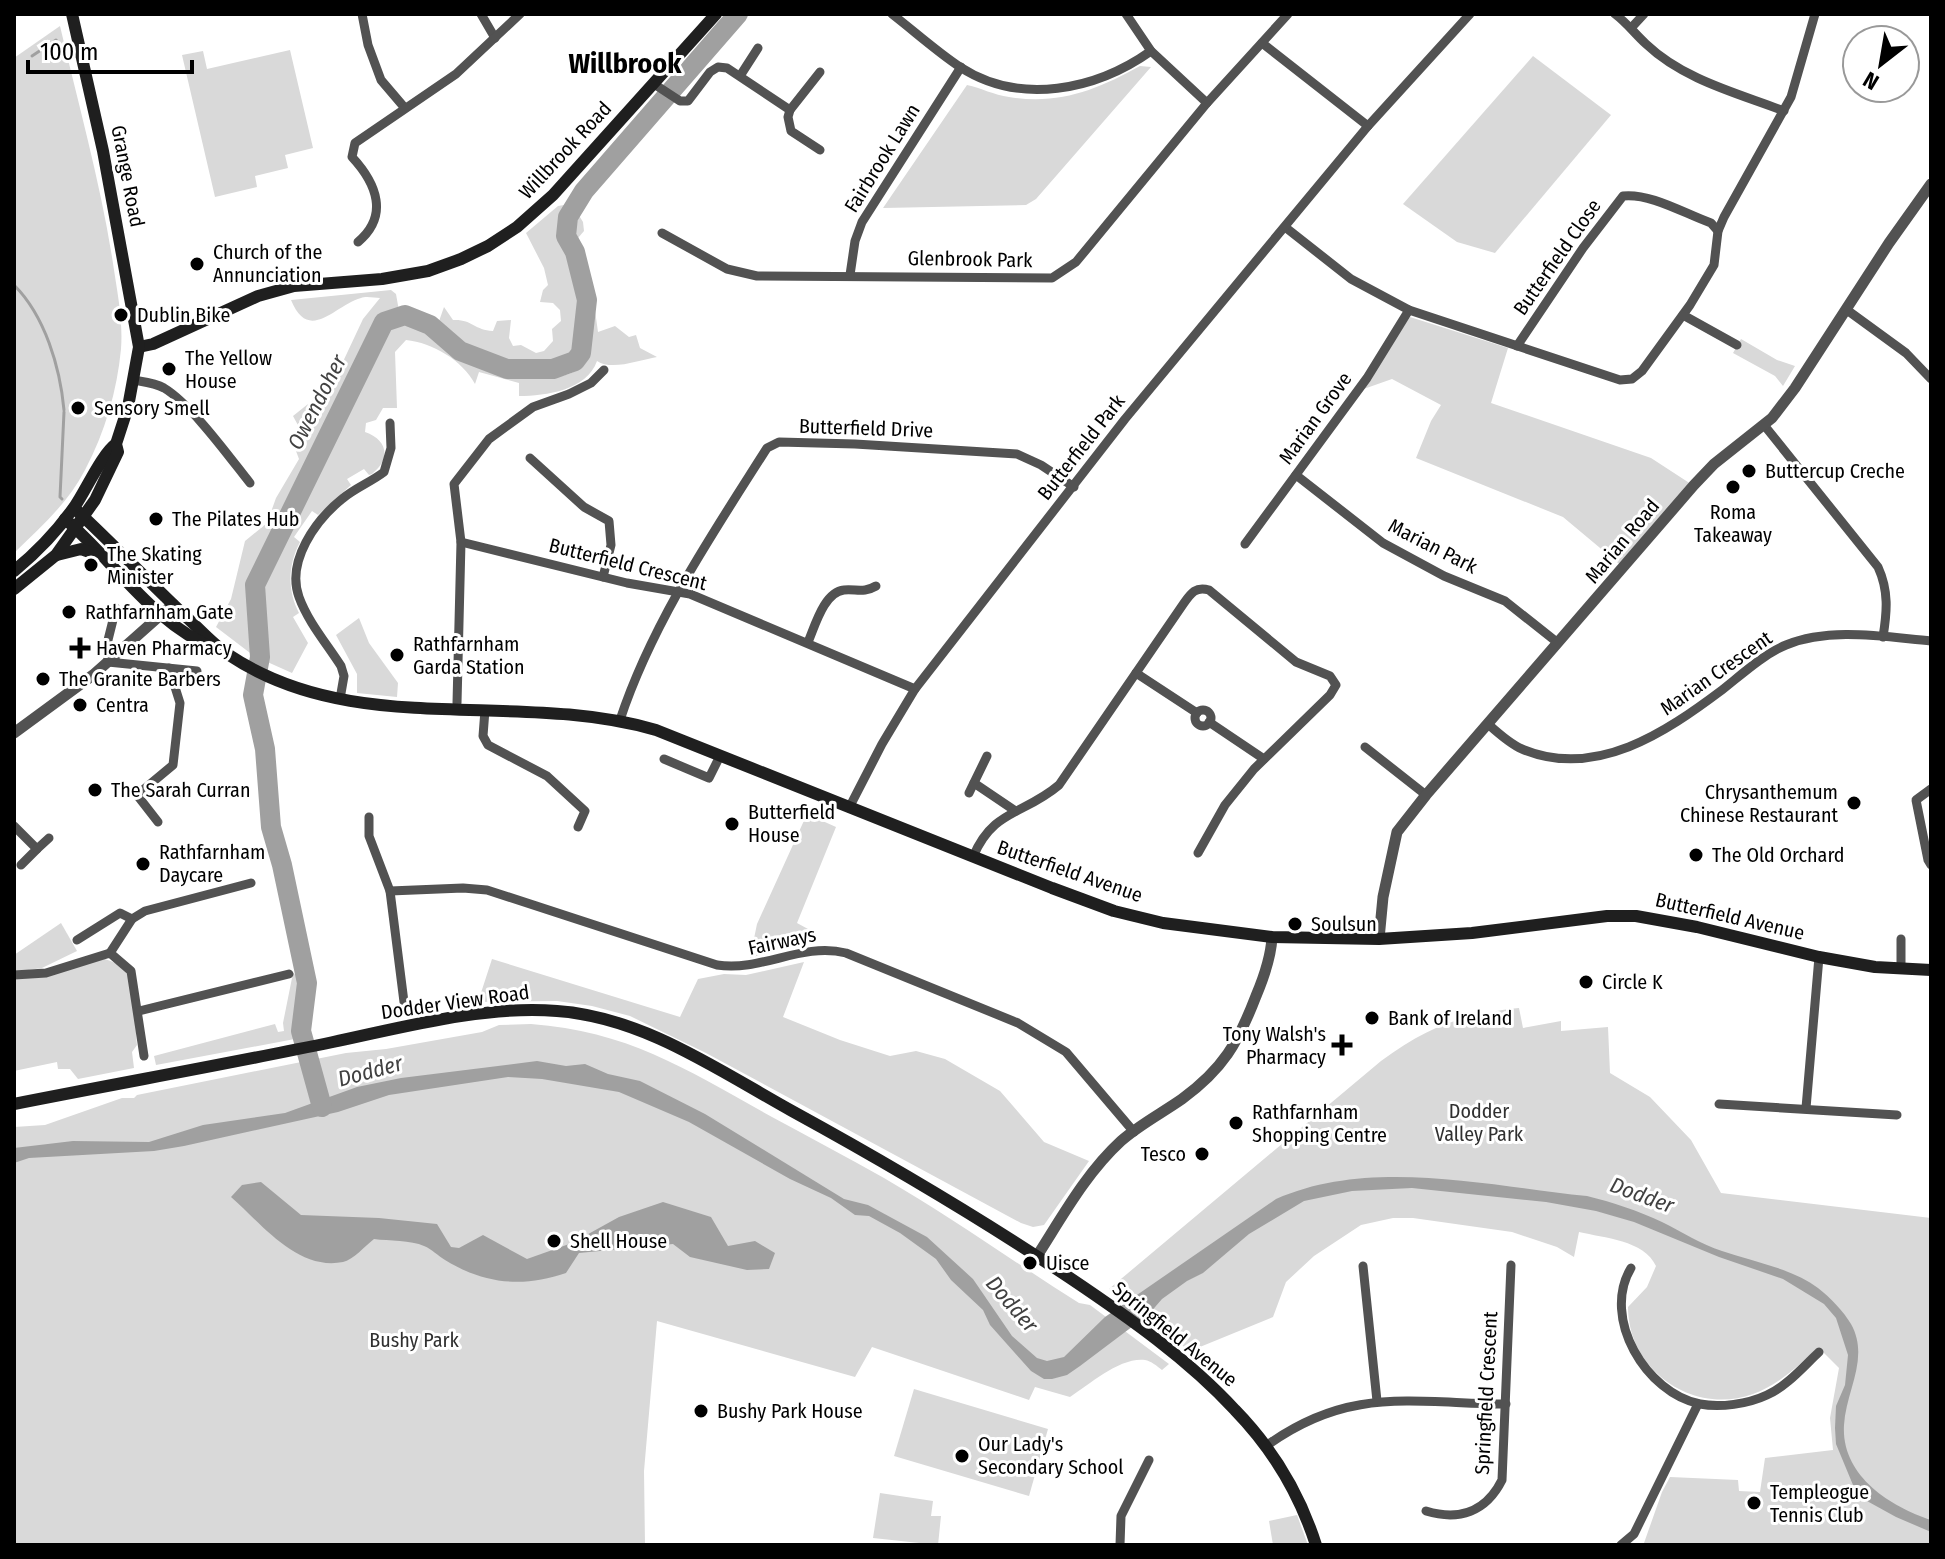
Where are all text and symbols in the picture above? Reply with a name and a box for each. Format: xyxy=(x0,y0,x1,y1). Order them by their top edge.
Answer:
scale bar xyxy=(28,24,192,74)
north arrow xyxy=(1841,24,1921,104)
text: 100 m xyxy=(40,38,98,66)
district label: Willbrook xyxy=(569,47,682,80)
text: N xyxy=(1858,66,1884,96)
street label: Willbrook Road xyxy=(514,96,616,204)
street label: Fairbrook Lawn xyxy=(839,99,925,217)
street label: Grange Road xyxy=(106,123,150,229)
street label: Butterfield Close xyxy=(1508,194,1606,320)
place label: Church of the Annunciation xyxy=(213,240,322,287)
street label: Glenbrook Park xyxy=(907,246,1033,272)
marker: Church of the Annunciation xyxy=(188,255,206,273)
place label: Dublin Bike xyxy=(137,303,230,327)
marker: Dublin Bike xyxy=(112,306,130,324)
place label: The Yellow House xyxy=(185,346,272,393)
water label: Owendoher xyxy=(282,349,353,454)
marker: The Yellow House xyxy=(160,360,178,378)
street label: Marian Grove xyxy=(1274,367,1356,469)
street label: Butterfield Park xyxy=(1032,389,1130,505)
place label: Sensory Smell xyxy=(94,396,210,420)
marker: Sensory Smell xyxy=(69,399,87,417)
street label: Butterfield Drive xyxy=(798,414,934,442)
place label: Buttercup Creche xyxy=(1765,459,1905,483)
marker: Buttercup Creche xyxy=(1740,462,1758,480)
marker: Roma Takeaway xyxy=(1724,478,1742,496)
street label: Marian Road xyxy=(1580,494,1664,588)
place label: Roma Takeaway xyxy=(1694,500,1772,547)
place label: The Pilates Hub xyxy=(172,507,299,531)
marker: The Pilates Hub xyxy=(147,510,165,528)
street label: Marian Park xyxy=(1385,513,1482,579)
street label: Butterfield Crescent xyxy=(547,533,710,595)
place label: The Skating Minister xyxy=(107,542,202,589)
marker: The Skating Minister xyxy=(82,556,100,574)
place label: Rathfarnham Gate xyxy=(85,600,233,624)
marker: Rathfarnham Gate xyxy=(60,603,78,621)
street label: Marian Crescent xyxy=(1655,625,1777,720)
place label: Rathfarnham Garda Station xyxy=(413,632,525,679)
place label: Haven Pharmacy xyxy=(96,636,232,660)
marker: Haven Pharmacy xyxy=(71,639,89,657)
marker: Rathfarnham Garda Station xyxy=(388,646,406,664)
place label: The Granite Barbers xyxy=(59,667,221,691)
marker: The Granite Barbers xyxy=(34,670,52,688)
place label: Centra xyxy=(96,693,149,717)
marker: Centra xyxy=(71,696,89,714)
place label: The Sarah Curran xyxy=(111,778,250,802)
place label: Chrysanthemum Chinese Restaurant xyxy=(1680,780,1838,827)
marker: The Sarah Curran xyxy=(86,781,104,799)
marker: Chrysanthemum Chinese Restaurant xyxy=(1845,794,1863,812)
place label: Butterfield House xyxy=(748,800,835,847)
marker: Butterfield House xyxy=(723,815,741,833)
street label: Butterfield Avenue xyxy=(994,835,1146,907)
place label: Rathfarnham Daycare xyxy=(159,840,265,887)
place label: The Old Orchard xyxy=(1712,843,1845,867)
marker: The Old Orchard xyxy=(1687,846,1705,864)
marker: Rathfarnham Daycare xyxy=(134,855,152,873)
street label: Butterfield Avenue xyxy=(1653,887,1807,945)
place label: Soulsun xyxy=(1311,912,1377,936)
marker: Soulsun xyxy=(1286,915,1304,933)
street label: Fairways xyxy=(746,922,818,960)
place label: Circle K xyxy=(1602,970,1663,994)
marker: Circle K xyxy=(1577,973,1595,991)
street label: Dodder View Road xyxy=(379,980,531,1024)
place label: Bank of Ireland xyxy=(1388,1006,1512,1030)
marker: Bank of Ireland xyxy=(1363,1009,1381,1027)
place label: Tony Walsh's Pharmacy xyxy=(1223,1022,1326,1069)
marker: Tony Walsh's Pharmacy xyxy=(1333,1036,1351,1054)
water label: Dodder xyxy=(335,1049,407,1093)
park label: Dodder Valley Park xyxy=(1435,1099,1524,1146)
place label: Rathfarnham Shopping Centre xyxy=(1252,1100,1387,1147)
marker: Rathfarnham Shopping Centre xyxy=(1227,1114,1245,1132)
place label: Tesco xyxy=(1141,1142,1186,1166)
marker: Tesco xyxy=(1193,1145,1211,1163)
water label: Dodder xyxy=(1606,1171,1679,1219)
place label: Shell House xyxy=(570,1229,667,1253)
marker: Shell House xyxy=(545,1232,563,1250)
place label: Uisce xyxy=(1046,1251,1089,1275)
marker: Uisce xyxy=(1021,1254,1039,1272)
water label: Dodder xyxy=(980,1270,1045,1339)
street label: Springfield Avenue xyxy=(1108,1276,1242,1392)
street label: Springfield Crescent xyxy=(1470,1310,1502,1475)
park label: Bushy Park xyxy=(369,1328,459,1352)
place label: Bushy Park House xyxy=(717,1399,863,1423)
marker: Bushy Park House xyxy=(692,1402,710,1420)
place label: Our Lady's Secondary School xyxy=(978,1432,1124,1479)
marker: Our Lady's Secondary School xyxy=(953,1447,971,1465)
place label: Templeogue Tennis Club xyxy=(1770,1480,1869,1527)
marker: Templeogue Tennis Club xyxy=(1745,1494,1763,1512)

